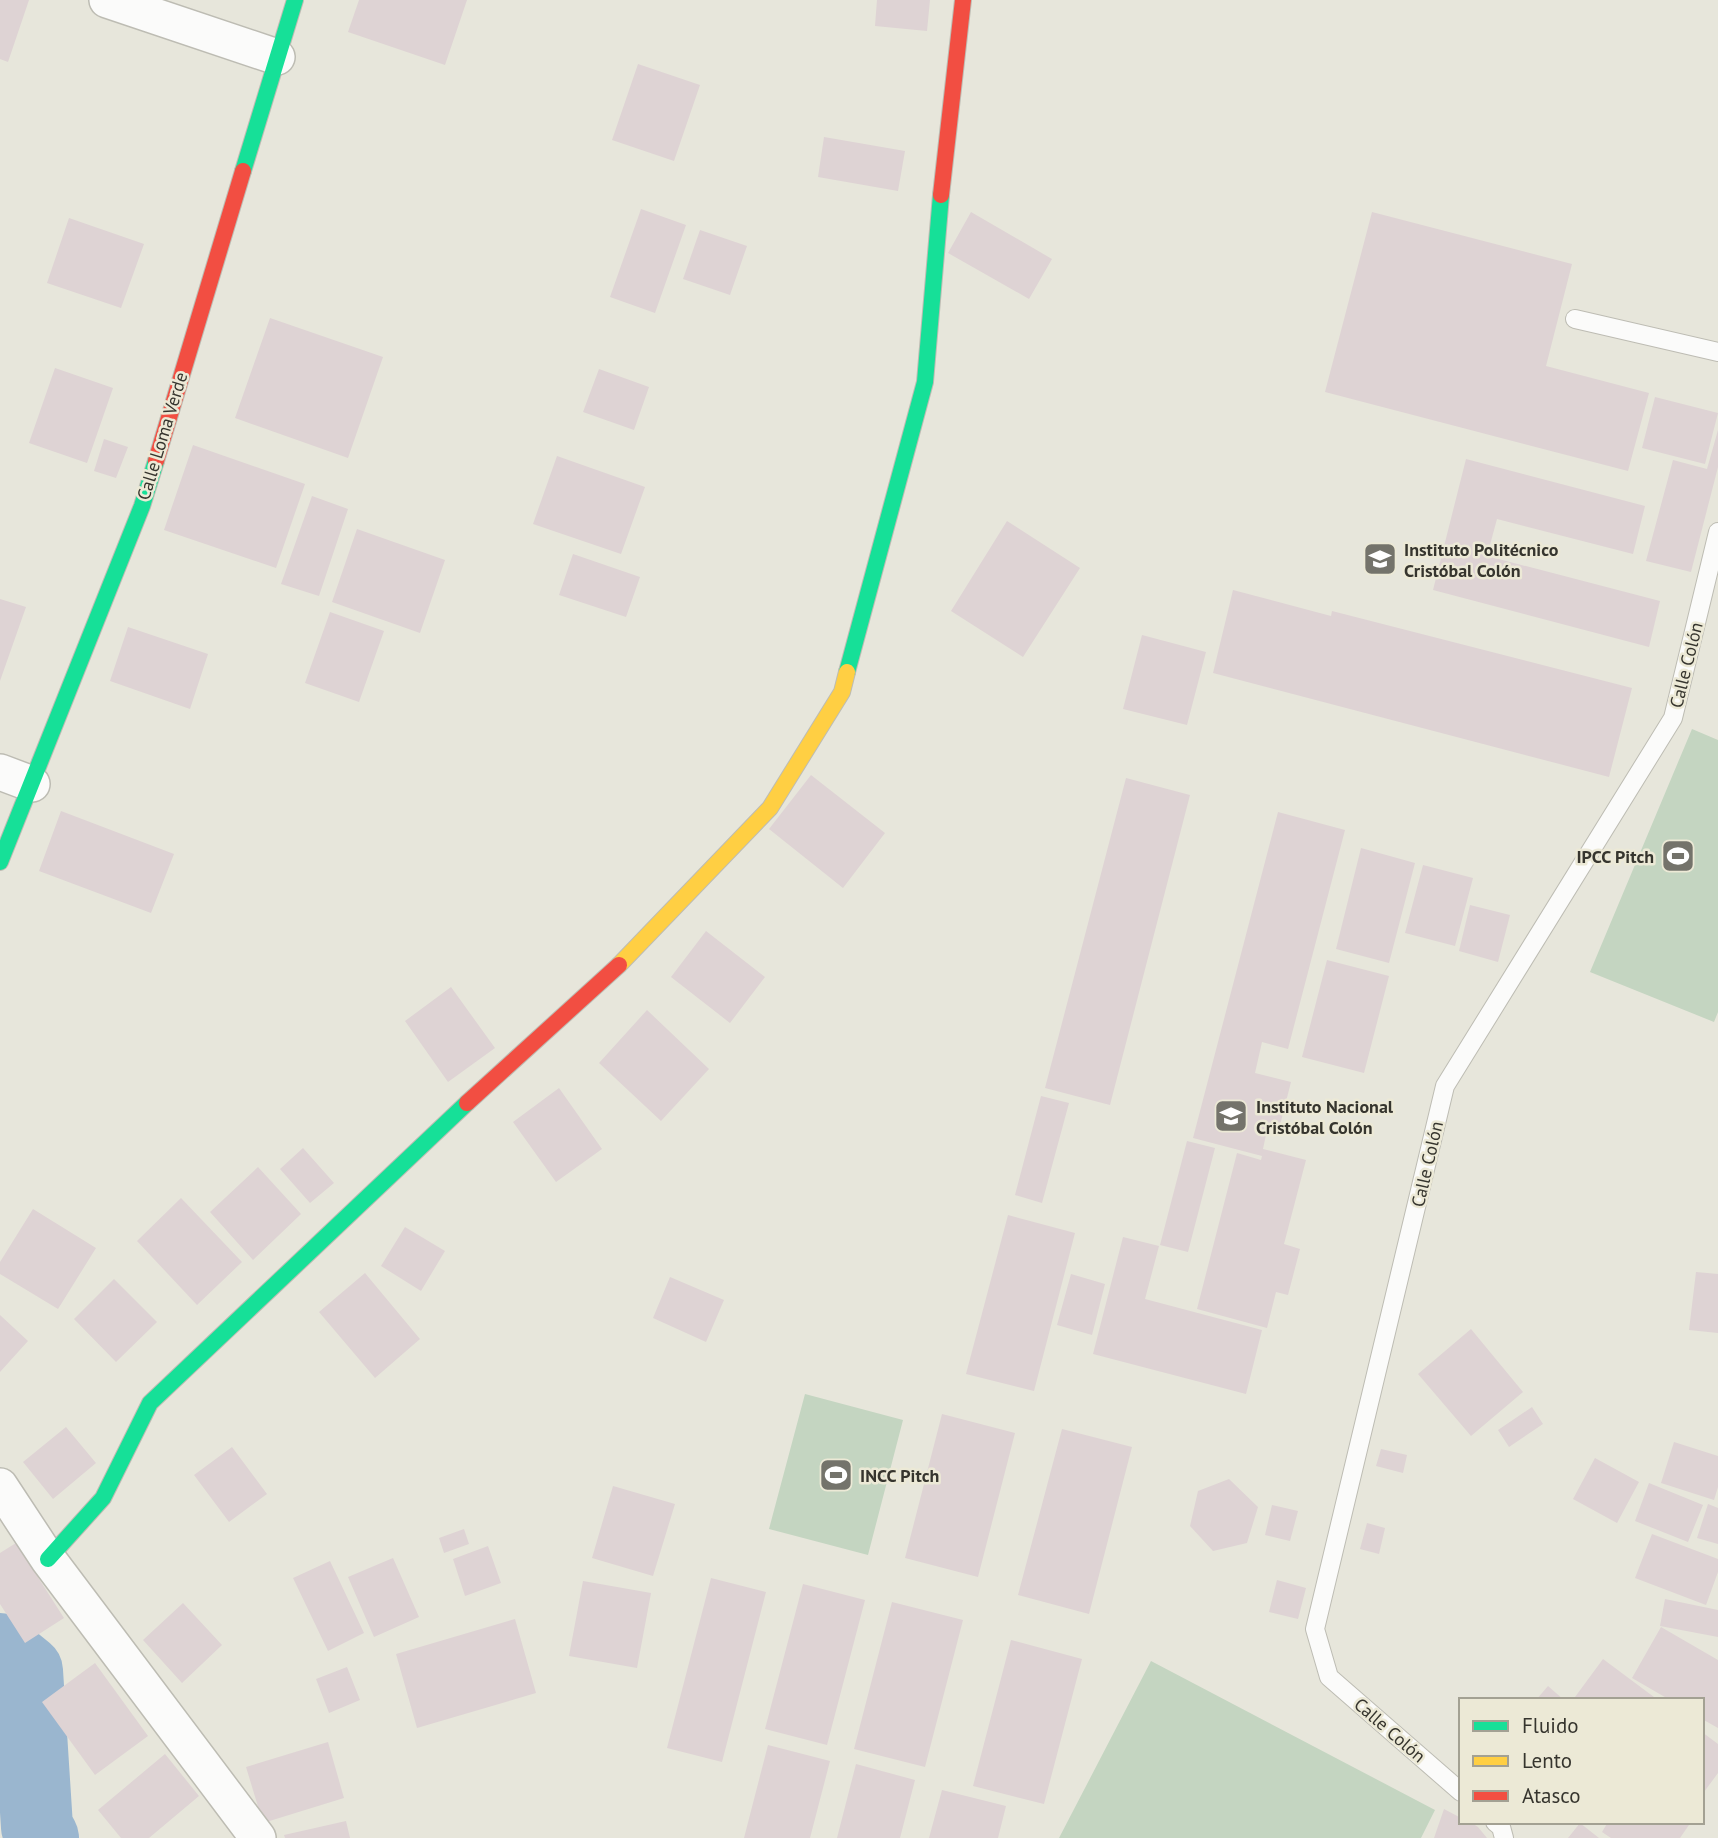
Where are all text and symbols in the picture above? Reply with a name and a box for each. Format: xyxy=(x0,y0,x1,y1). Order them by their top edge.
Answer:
street label: Calle Loma Verde xyxy=(132,369,192,503)
place label: Instituto Politécnico Cristóbal Colón xyxy=(1404,538,1559,582)
school or university icon: Instituto Politécnico Cristóbal Colón xyxy=(1361,540,1399,578)
street label: Calle Colón xyxy=(1664,620,1708,710)
sports icon: IPCC Pitch xyxy=(1659,837,1697,875)
place label: IPCC Pitch xyxy=(1576,845,1654,868)
place label: Instituto Nacional Cristóbal Colón xyxy=(1256,1095,1394,1139)
school or university icon: Instituto Nacional Cristóbal Colón xyxy=(1212,1097,1250,1135)
street label: Calle Colón xyxy=(1406,1119,1448,1209)
sports icon: INCC Pitch xyxy=(817,1456,855,1494)
place label: INCC Pitch xyxy=(860,1464,939,1487)
street label: Calle Colón xyxy=(1349,1693,1431,1767)
legend xyxy=(1459,1698,1704,1824)
text: Fluido xyxy=(1522,1712,1579,1739)
text: Lento xyxy=(1522,1747,1572,1774)
text: Atasco xyxy=(1522,1782,1581,1809)

